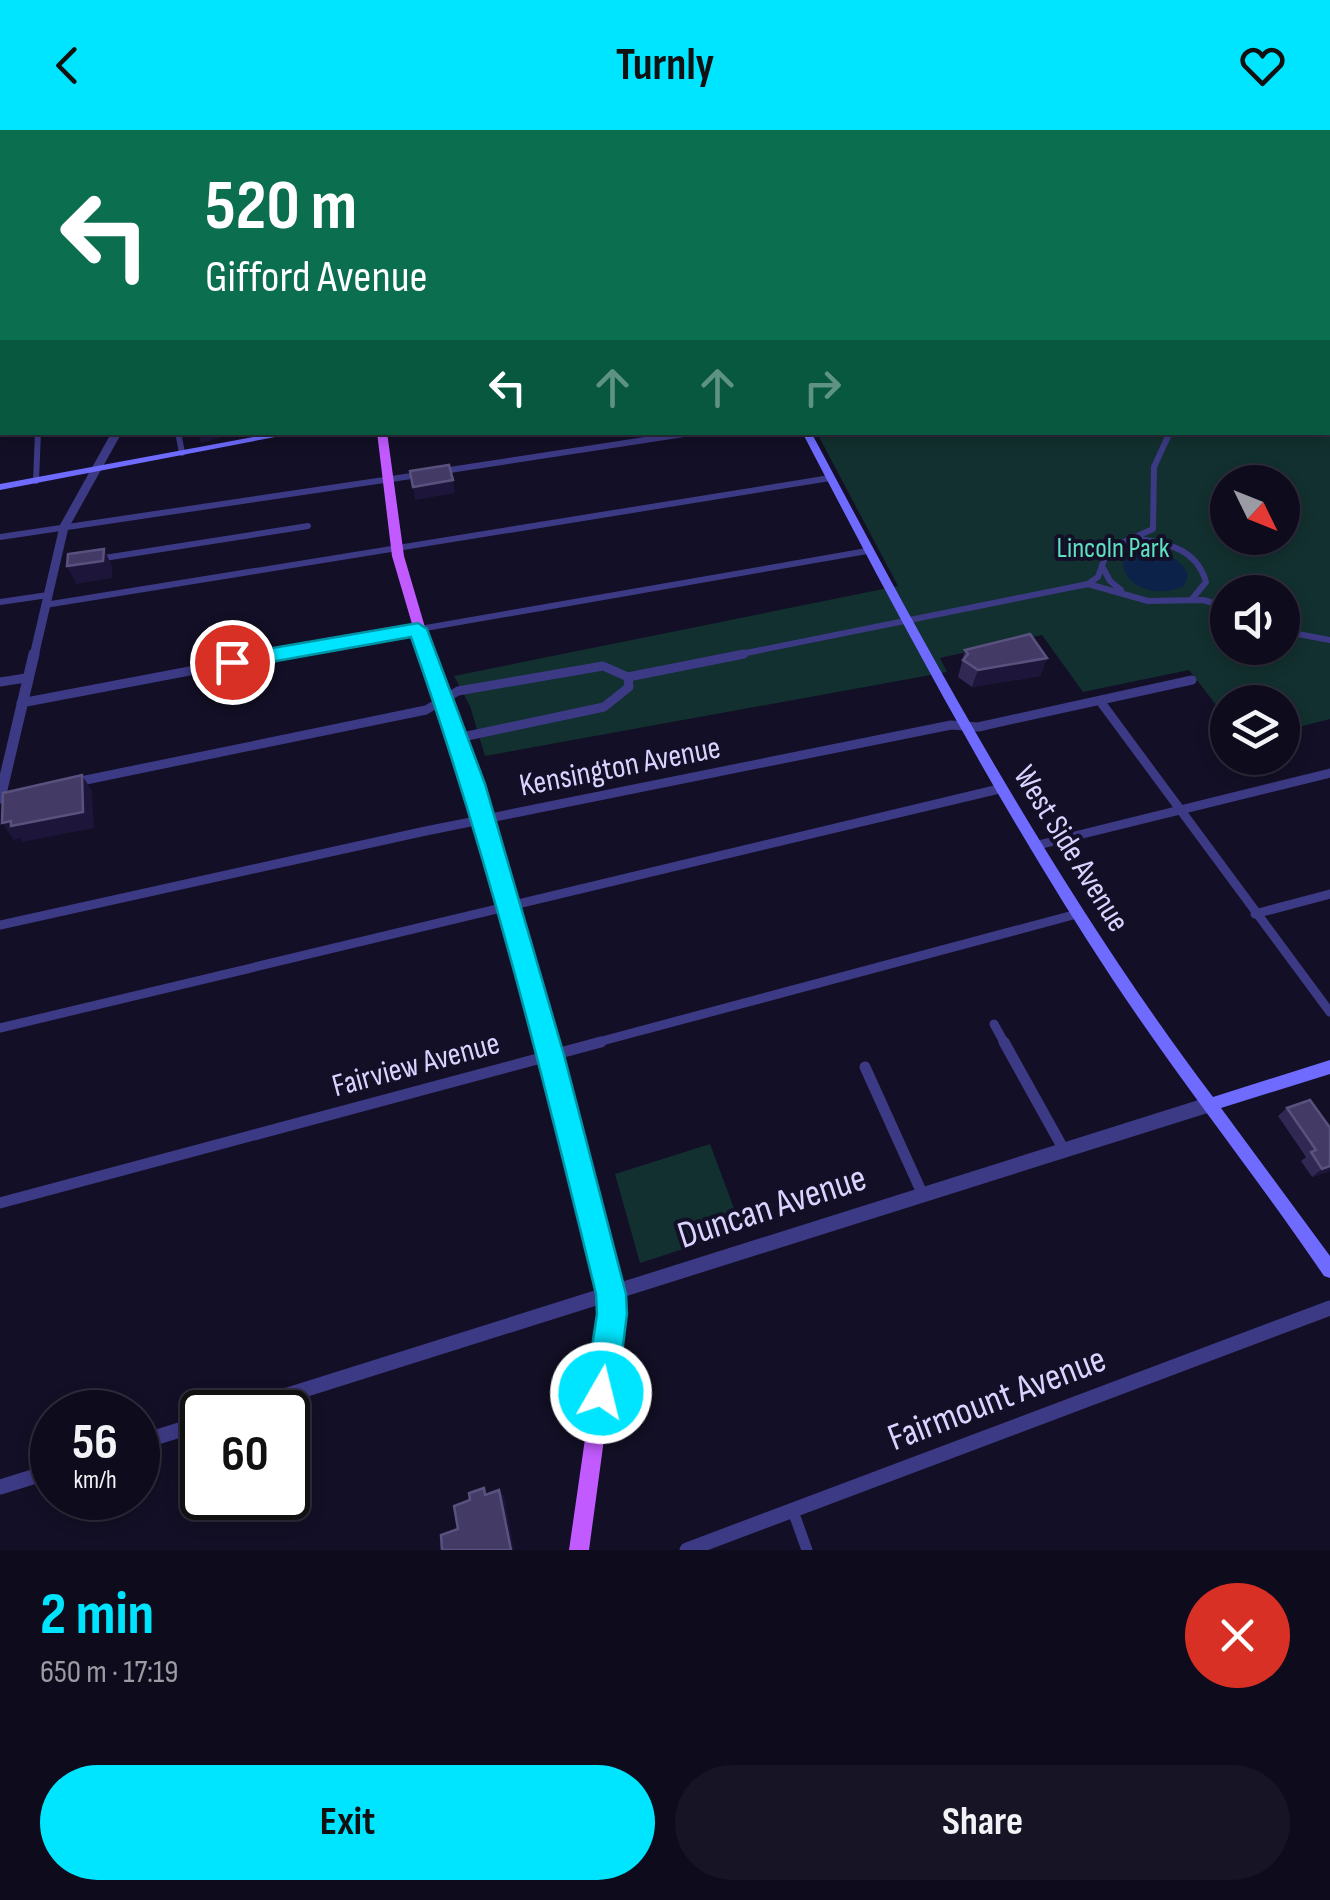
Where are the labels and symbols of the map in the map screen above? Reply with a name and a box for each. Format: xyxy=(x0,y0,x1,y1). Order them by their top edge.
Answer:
north arrow xyxy=(1210,465,1300,555)
park label: Lincoln Park xyxy=(1057,532,1170,565)
pin xyxy=(190,620,275,705)
street label: Kensington Avenue xyxy=(516,728,724,806)
street label: West Side Avenue xyxy=(1004,759,1138,939)
street label: Fairview Avenue xyxy=(328,1024,504,1106)
street label: Duncan Avenue xyxy=(672,1155,872,1259)
street label: Fairmount Avenue xyxy=(882,1337,1112,1461)
position arrow xyxy=(549,1341,653,1445)
speed limit sign: 60 xyxy=(180,1390,310,1520)

